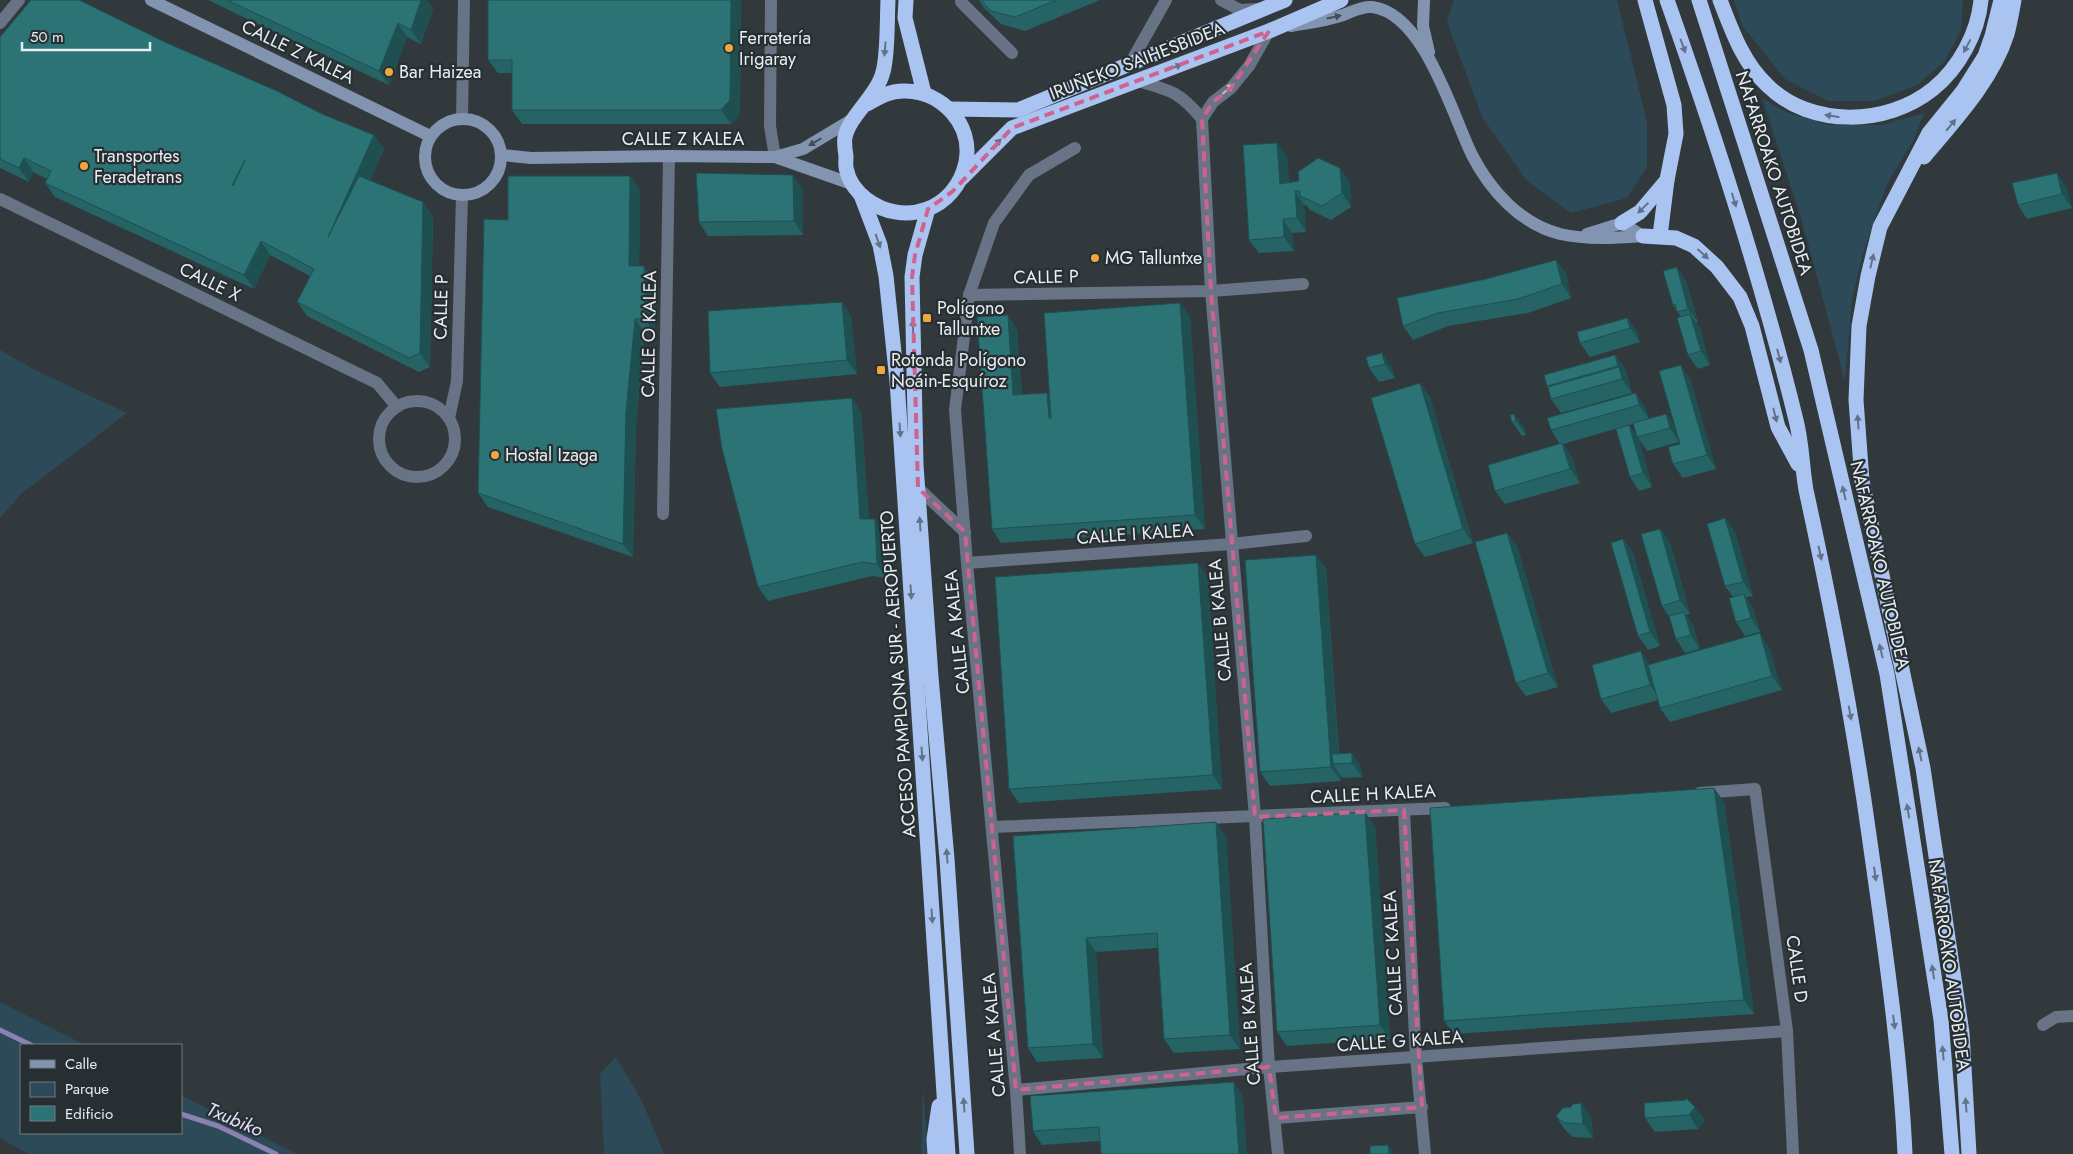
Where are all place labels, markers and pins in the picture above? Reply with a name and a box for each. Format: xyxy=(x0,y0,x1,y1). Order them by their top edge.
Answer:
place label: Ferretería Irigaray xyxy=(739,25,811,72)
marker: Ferretería Irigaray xyxy=(723,42,735,54)
place label: Bar Haizea xyxy=(399,59,481,85)
marker: Bar Haizea xyxy=(383,66,395,78)
place label: Transportes Feradetrans xyxy=(94,143,182,190)
marker: Transportes Feradetrans xyxy=(78,160,90,172)
place label: MG Talluntxe xyxy=(1105,245,1202,271)
marker: MG Talluntxe xyxy=(1089,252,1101,264)
place label: Polígono Talluntxe xyxy=(937,295,1005,342)
marker: Polígono Talluntxe xyxy=(921,312,933,324)
place label: Rotonda Polígono Noáin-Esquíroz xyxy=(891,347,1026,394)
marker: Rotonda Polígono Noáin-Esquíroz xyxy=(875,364,887,376)
place label: Hostal Izaga xyxy=(505,442,598,468)
marker: Hostal Izaga xyxy=(489,449,501,461)

